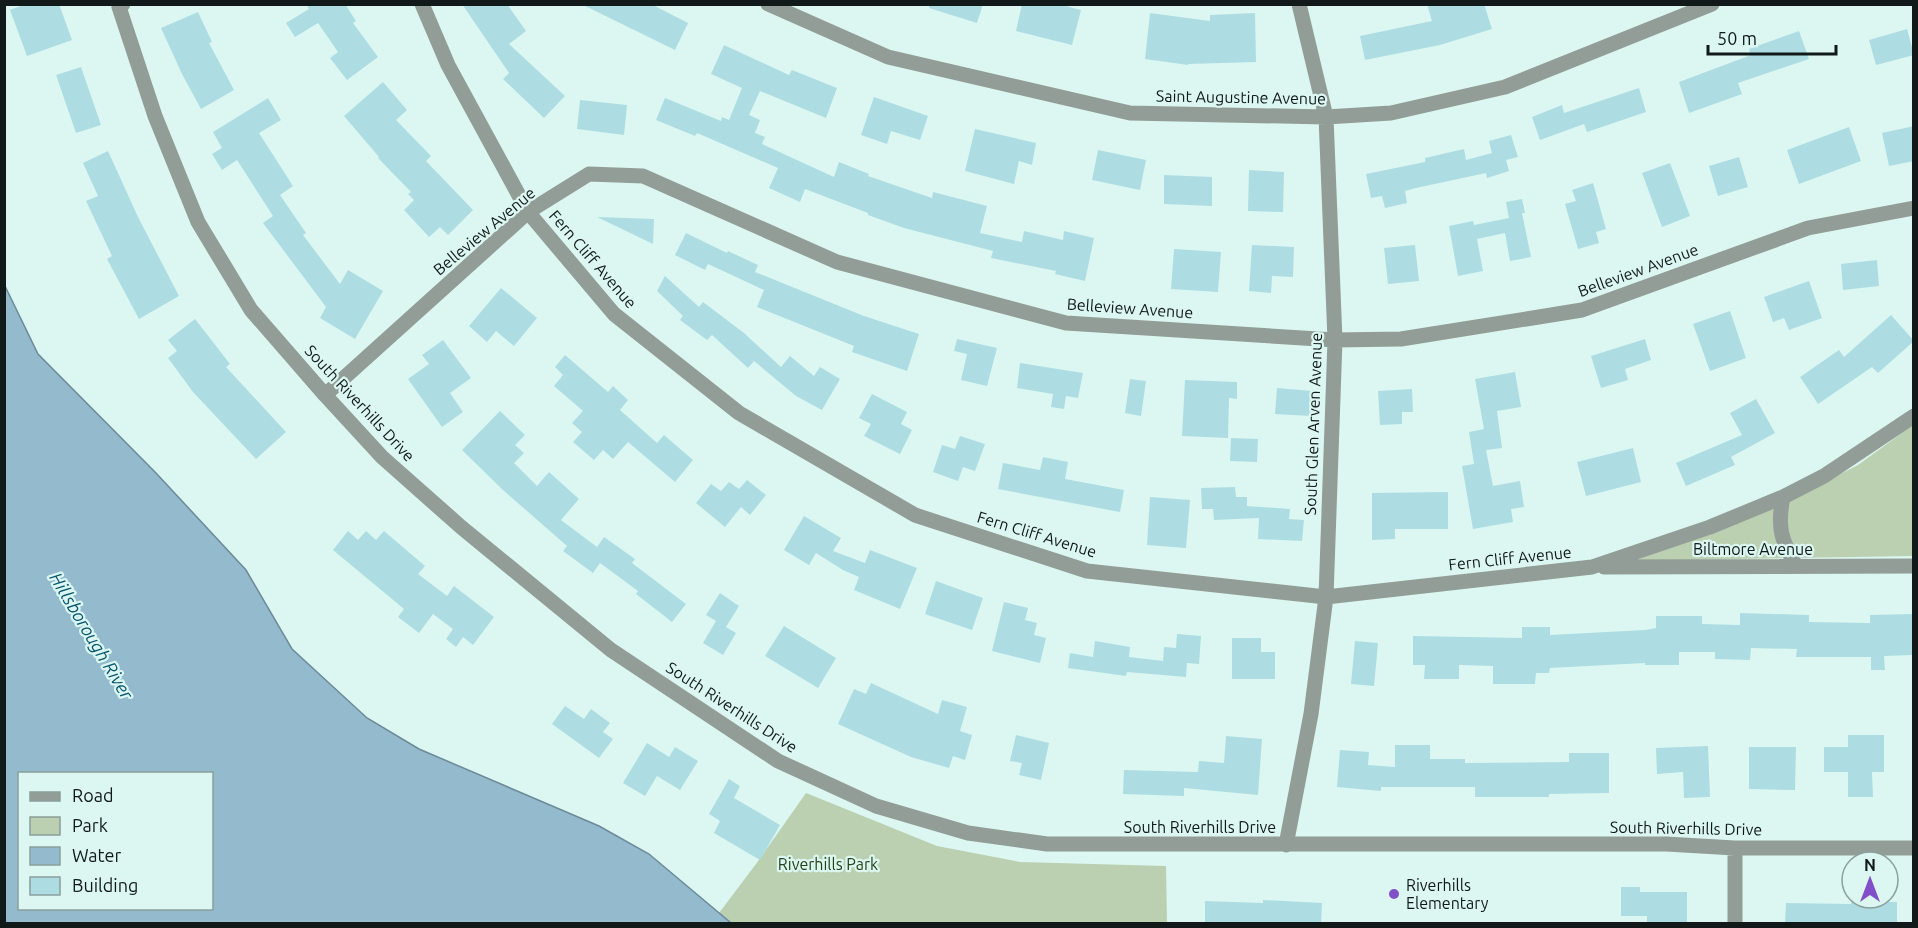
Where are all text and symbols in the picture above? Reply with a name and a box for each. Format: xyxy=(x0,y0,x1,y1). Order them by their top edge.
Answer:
scale bar xyxy=(1708,18,1836,56)
text: 50 m xyxy=(1717,28,1757,48)
street label: Saint Augustine Avenue xyxy=(1156,87,1326,107)
street label: Belleview Avenue xyxy=(430,183,538,279)
street label: Fern Cliff Avenue xyxy=(546,206,640,312)
street label: Belleview Avenue xyxy=(1575,240,1701,300)
street label: Belleview Avenue xyxy=(1066,295,1194,321)
street label: South Glen Arven Avenue xyxy=(1301,332,1325,516)
street label: South Riverhills Drive xyxy=(301,341,419,465)
street label: Fern Cliff Avenue xyxy=(975,507,1099,561)
street label: Biltmore Avenue xyxy=(1693,540,1813,558)
street label: Fern Cliff Avenue xyxy=(1448,543,1572,573)
water label: Hillsborough River xyxy=(46,569,138,703)
street label: South Riverhills Drive xyxy=(663,658,801,756)
legend xyxy=(18,772,213,910)
text: Road xyxy=(72,785,114,805)
text: Park xyxy=(72,815,108,835)
street label: South Riverhills Drive xyxy=(1124,818,1276,836)
street label: South Riverhills Drive xyxy=(1610,818,1762,838)
text: Water xyxy=(72,845,122,865)
north arrow xyxy=(1840,850,1900,910)
park label: Riverhills Park xyxy=(778,855,878,873)
text: N xyxy=(1864,856,1876,874)
text: Building xyxy=(72,875,138,895)
place label: Riverhills Elementary xyxy=(1406,876,1489,912)
marker: Riverhills Elementary xyxy=(1387,887,1401,901)

